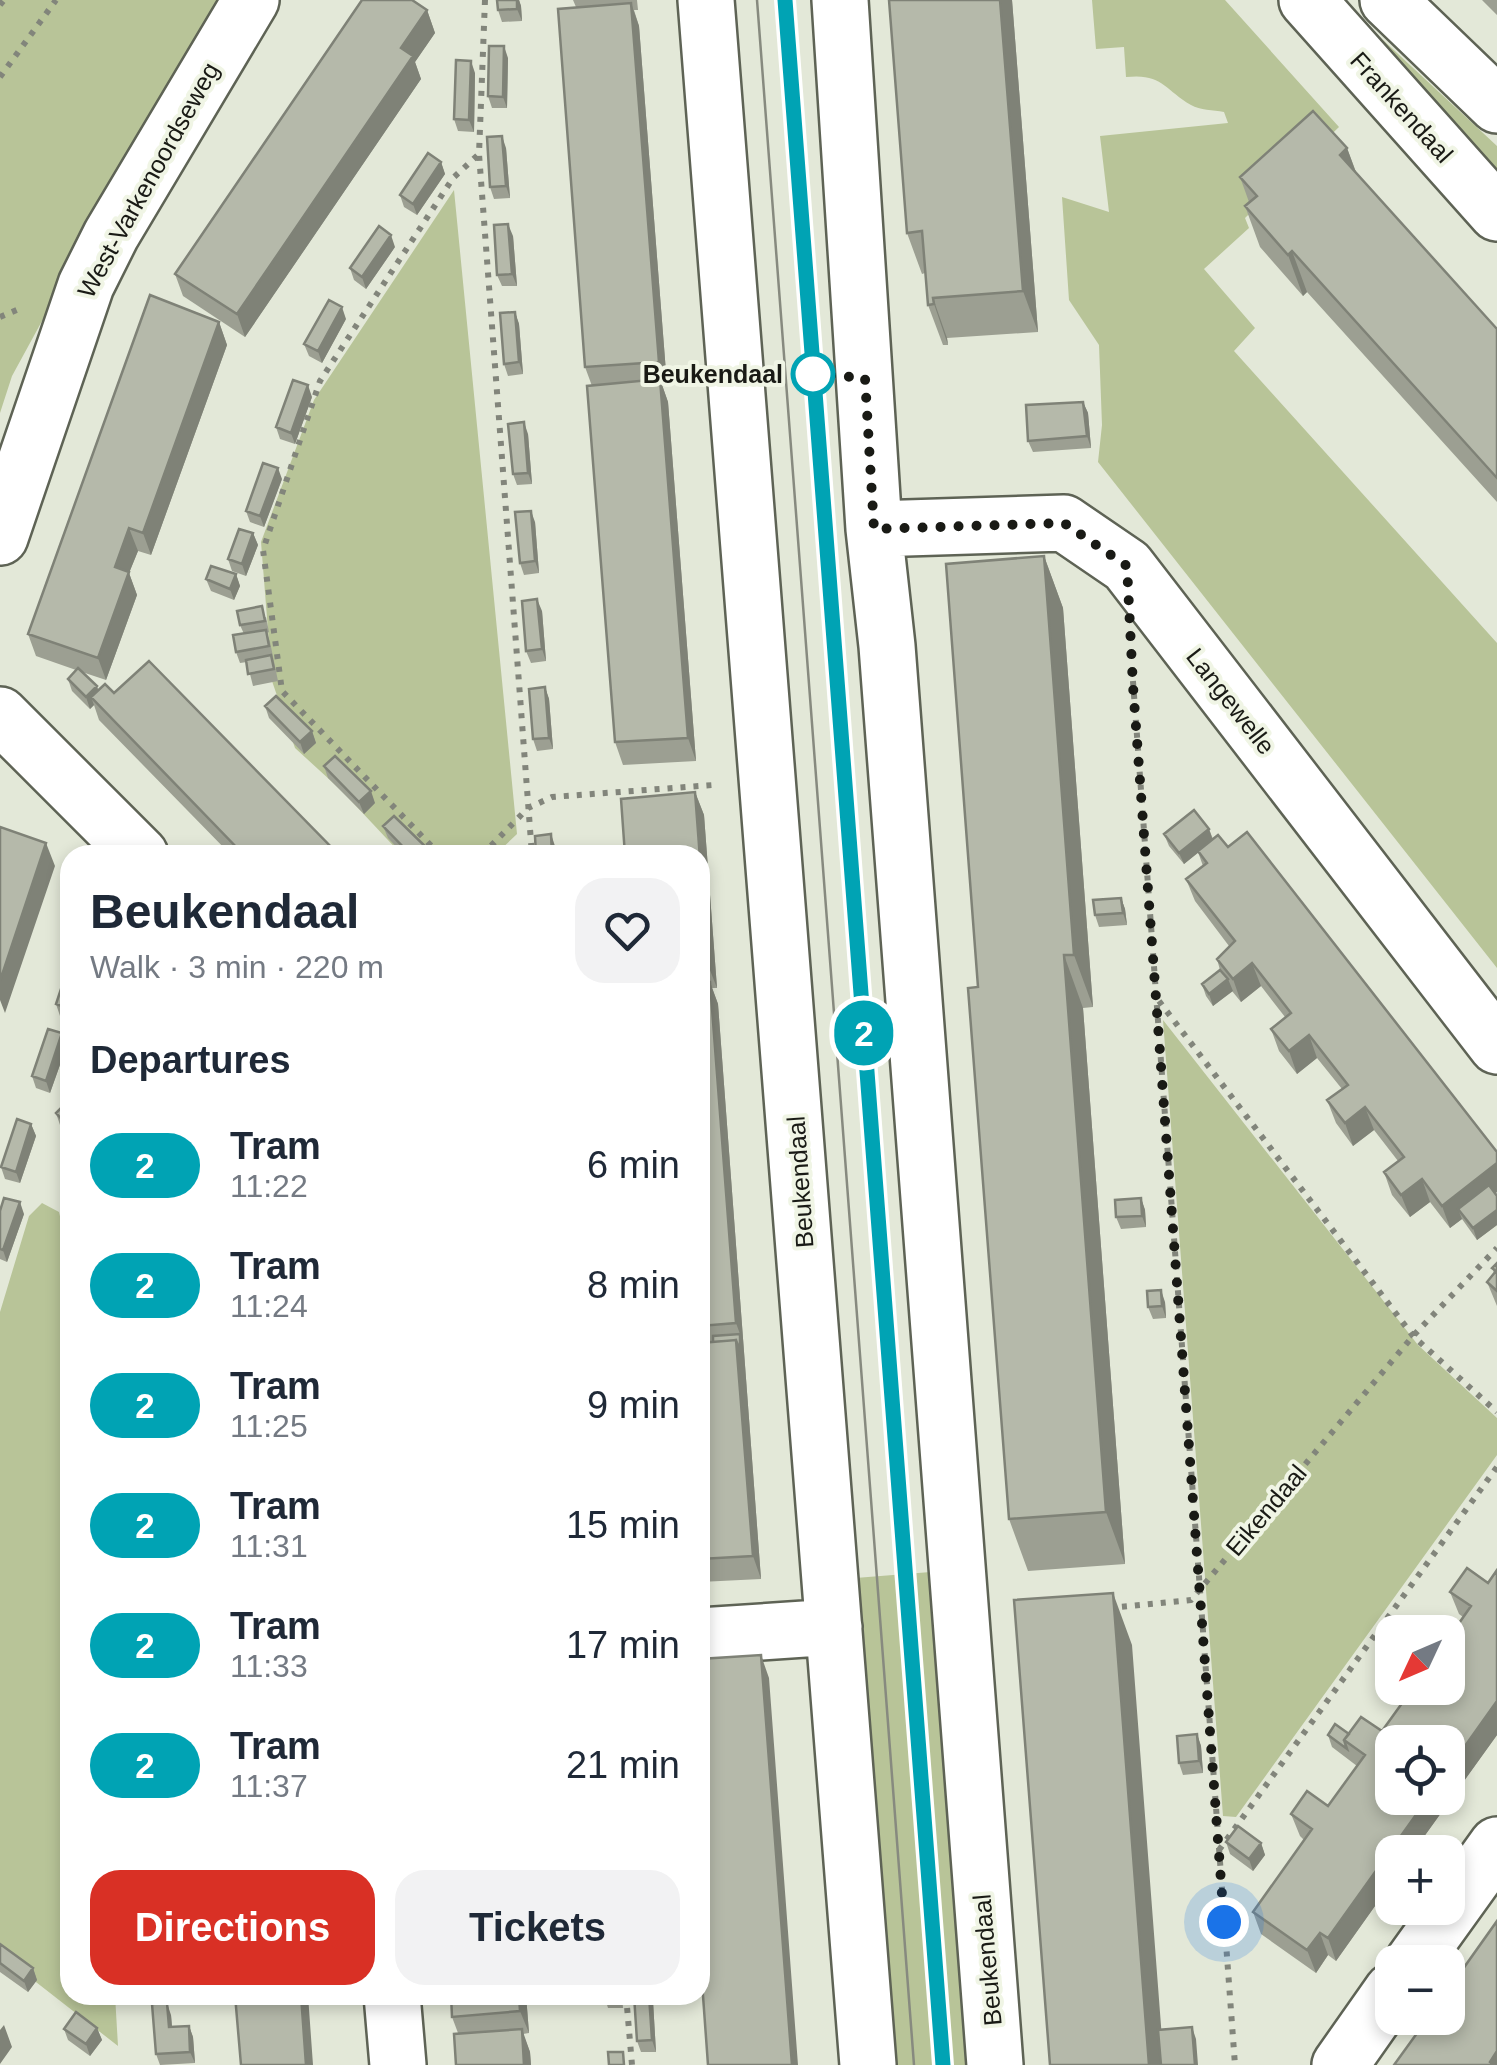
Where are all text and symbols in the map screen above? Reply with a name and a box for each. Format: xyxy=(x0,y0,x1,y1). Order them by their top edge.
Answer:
street label: Frankendaal xyxy=(1345,46,1459,168)
street label: West-Varkenoordseweg xyxy=(72,58,224,302)
marker: Beukendaal xyxy=(792,353,834,395)
place label: Beukendaal xyxy=(643,360,783,388)
street label: Langewelle xyxy=(1181,643,1281,759)
button: heart xyxy=(575,878,680,983)
text: Beukendaal xyxy=(90,885,359,938)
text: Walk · 3 min · 220 m xyxy=(90,949,384,985)
line badge: 2 xyxy=(832,1000,896,1066)
text: 2 xyxy=(854,1014,874,1053)
text: Departures xyxy=(90,1039,291,1081)
street label: Beukendaal xyxy=(781,1115,819,1249)
text: Tram xyxy=(230,1125,321,1167)
text: 6 min xyxy=(587,1144,680,1186)
text: 2 xyxy=(135,1146,155,1185)
text: 11:22 xyxy=(230,1168,308,1204)
text: Tram xyxy=(230,1245,321,1287)
text: 8 min xyxy=(587,1264,680,1306)
text: 2 xyxy=(135,1266,155,1305)
text: 11:24 xyxy=(230,1288,308,1324)
text: Tram xyxy=(230,1365,321,1407)
text: 9 min xyxy=(587,1384,680,1426)
text: 2 xyxy=(135,1386,155,1425)
text: 11:25 xyxy=(230,1408,308,1444)
street label: Eikendaal xyxy=(1220,1459,1312,1561)
text: Tram xyxy=(230,1485,321,1527)
text: 15 min xyxy=(566,1504,680,1546)
text: 2 xyxy=(135,1506,155,1545)
text: 11:31 xyxy=(230,1528,308,1564)
text: Tram xyxy=(230,1605,321,1647)
north arrow xyxy=(1375,1615,1465,1705)
map controls xyxy=(1375,1615,1465,2035)
text: 17 min xyxy=(566,1624,680,1666)
text: 2 xyxy=(135,1626,155,1665)
text: 11:33 xyxy=(230,1648,308,1684)
text: Tram xyxy=(230,1725,321,1767)
button: locate xyxy=(1375,1725,1465,1815)
text: 21 min xyxy=(566,1744,680,1786)
text: 2 xyxy=(135,1746,155,1785)
text: 11:37 xyxy=(230,1768,308,1804)
button: + xyxy=(1375,1835,1465,1925)
button: Directions xyxy=(90,1870,375,1985)
button: Tickets xyxy=(395,1870,680,1985)
street label: Beukendaal xyxy=(967,1893,1007,2027)
your location xyxy=(1199,1897,1249,1947)
button: − xyxy=(1375,1945,1465,2035)

